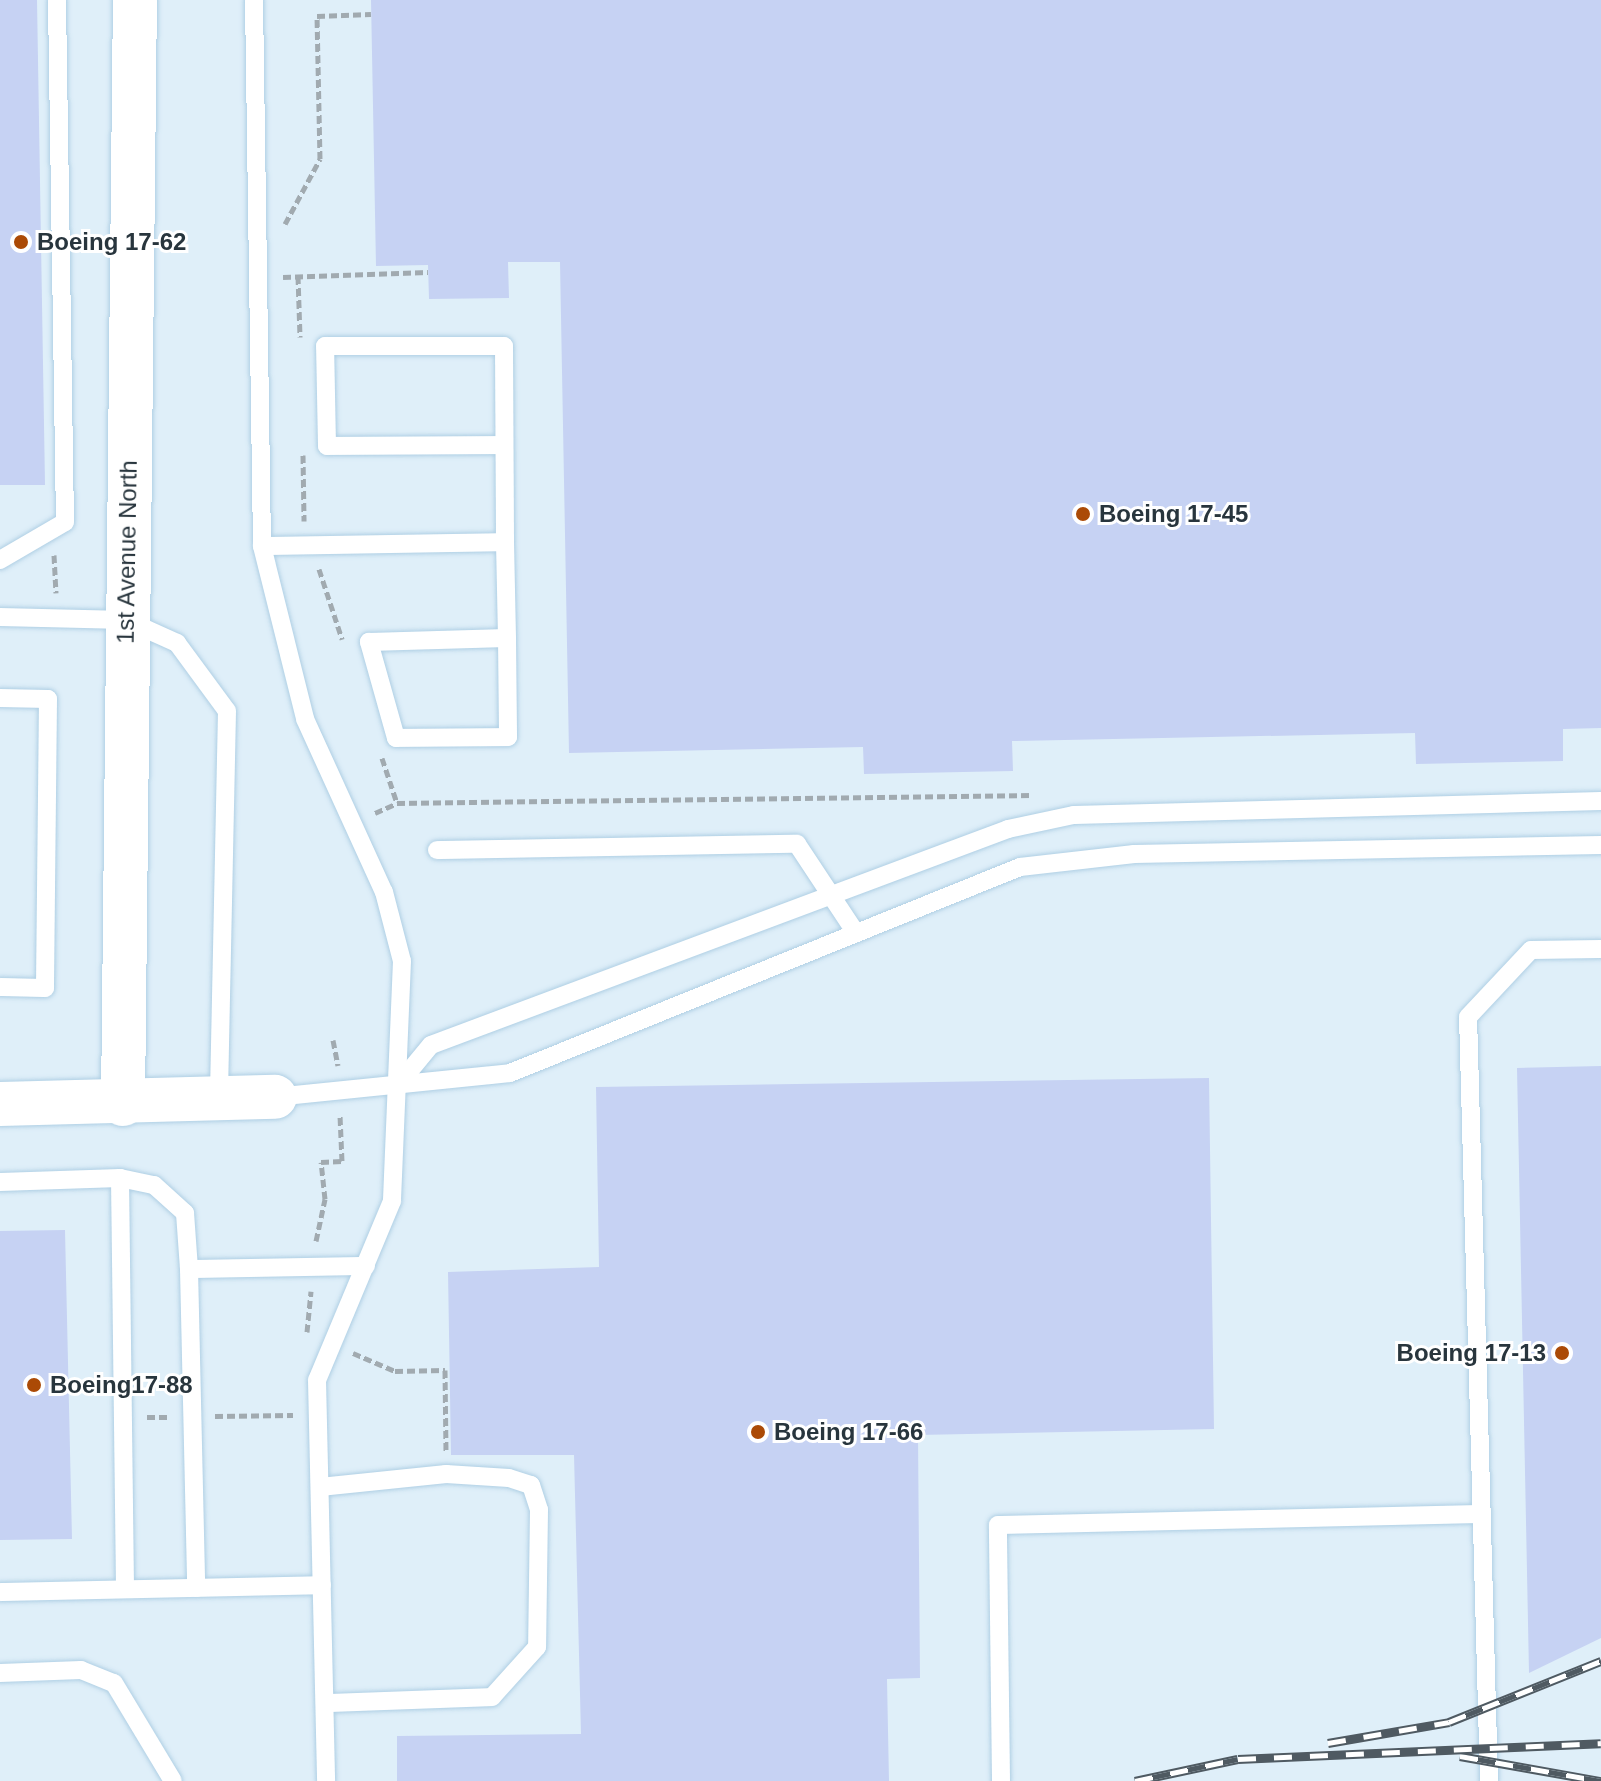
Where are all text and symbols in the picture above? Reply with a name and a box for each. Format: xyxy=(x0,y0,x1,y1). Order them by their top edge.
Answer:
place label: Boeing 17-62 xyxy=(37,228,186,256)
marker: Boeing 17-62 xyxy=(12,233,30,251)
street label: 1st Avenue North xyxy=(111,459,143,645)
place label: Boeing 17-45 xyxy=(1099,500,1248,528)
marker: Boeing 17-45 xyxy=(1074,505,1092,523)
place label: Boeing 17-13 xyxy=(1397,1339,1546,1367)
marker: Boeing 17-13 xyxy=(1553,1344,1571,1362)
place label: Boeing17-88 xyxy=(50,1371,193,1399)
marker: Boeing17-88 xyxy=(25,1376,43,1394)
place label: Boeing 17-66 xyxy=(774,1418,923,1446)
marker: Boeing 17-66 xyxy=(749,1423,767,1441)

